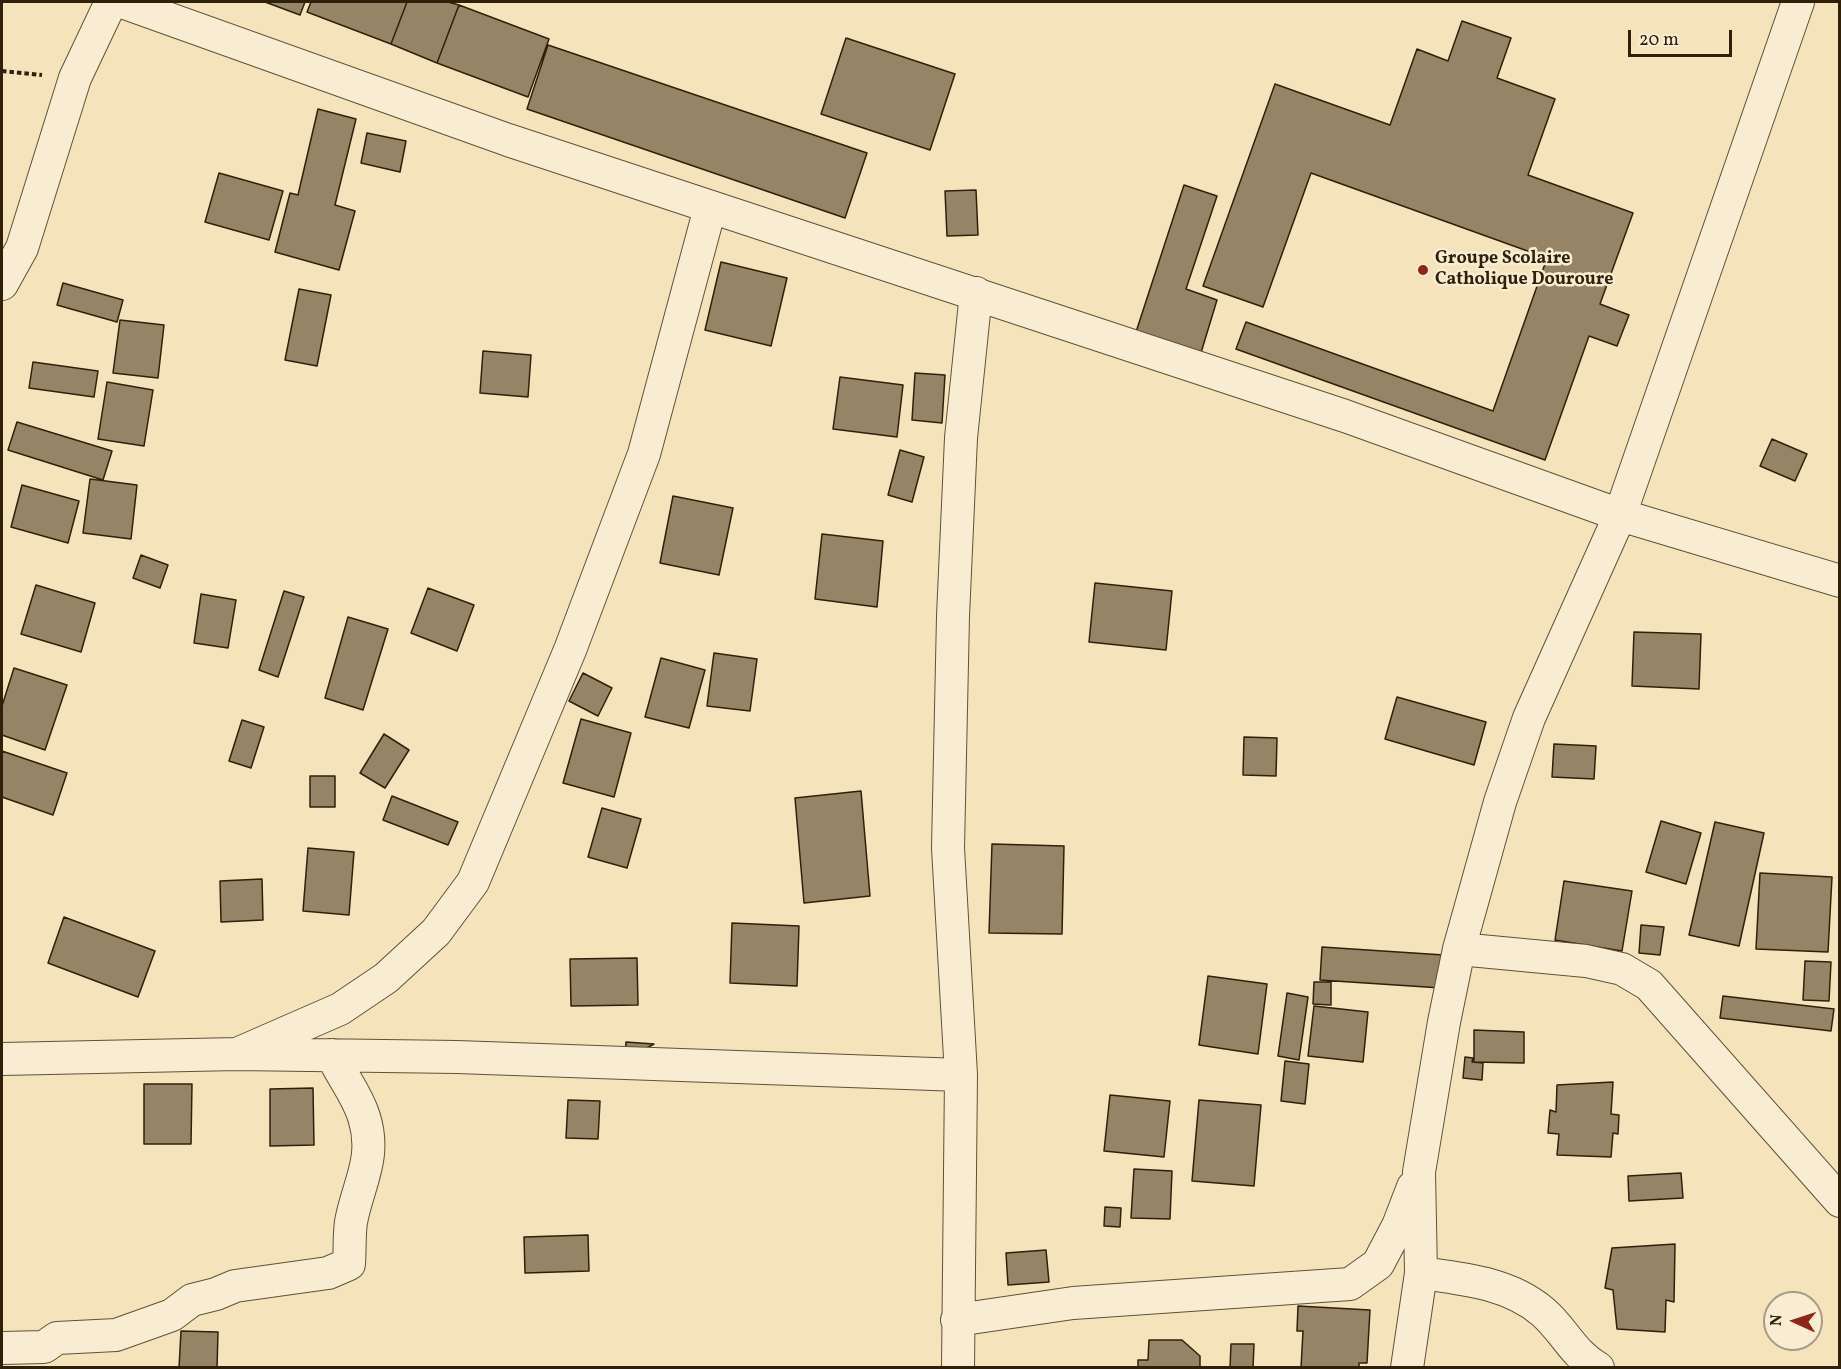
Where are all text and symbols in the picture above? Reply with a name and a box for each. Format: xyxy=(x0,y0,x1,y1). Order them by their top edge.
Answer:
scale bar xyxy=(1631,18,1734,56)
text: 20 m xyxy=(1639,28,1679,53)
place label: Groupe Scolaire Catholique Douroure xyxy=(1435,249,1613,292)
marker: Groupe Scolaire Catholique Douroure xyxy=(1416,263,1430,277)
north arrow xyxy=(1763,1291,1823,1351)
text: N xyxy=(1766,1314,1788,1327)

